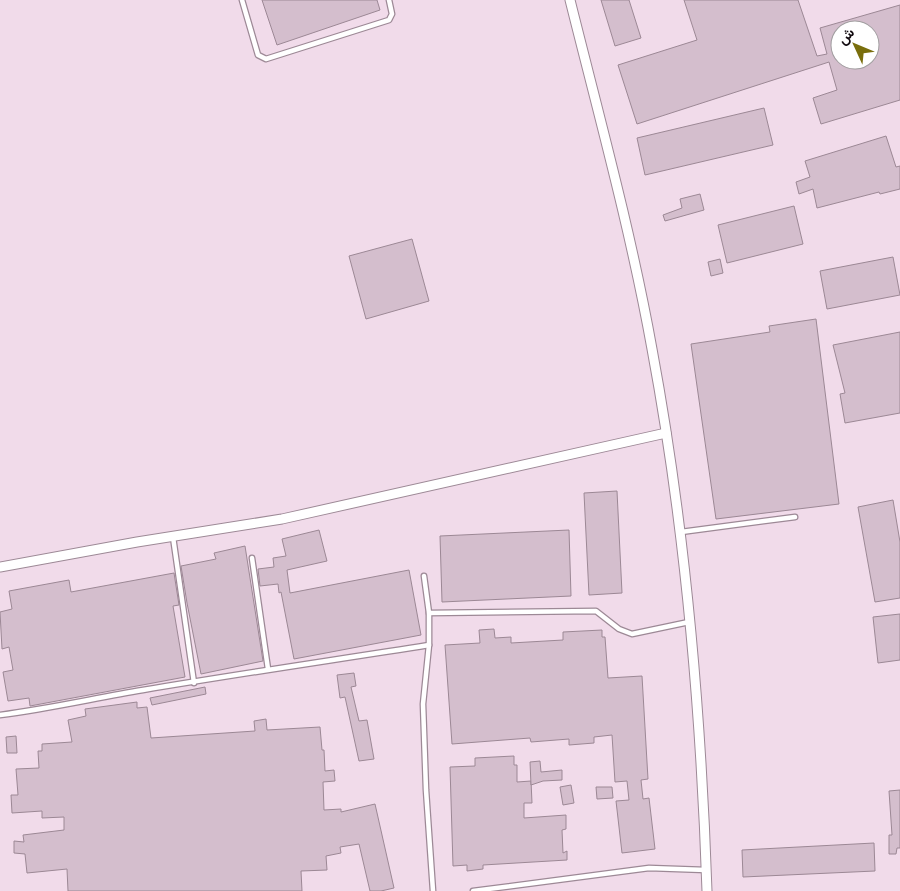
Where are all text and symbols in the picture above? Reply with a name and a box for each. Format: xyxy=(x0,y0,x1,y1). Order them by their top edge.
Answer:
north arrow xyxy=(830,20,880,70)
text: ش xyxy=(833,24,858,48)

